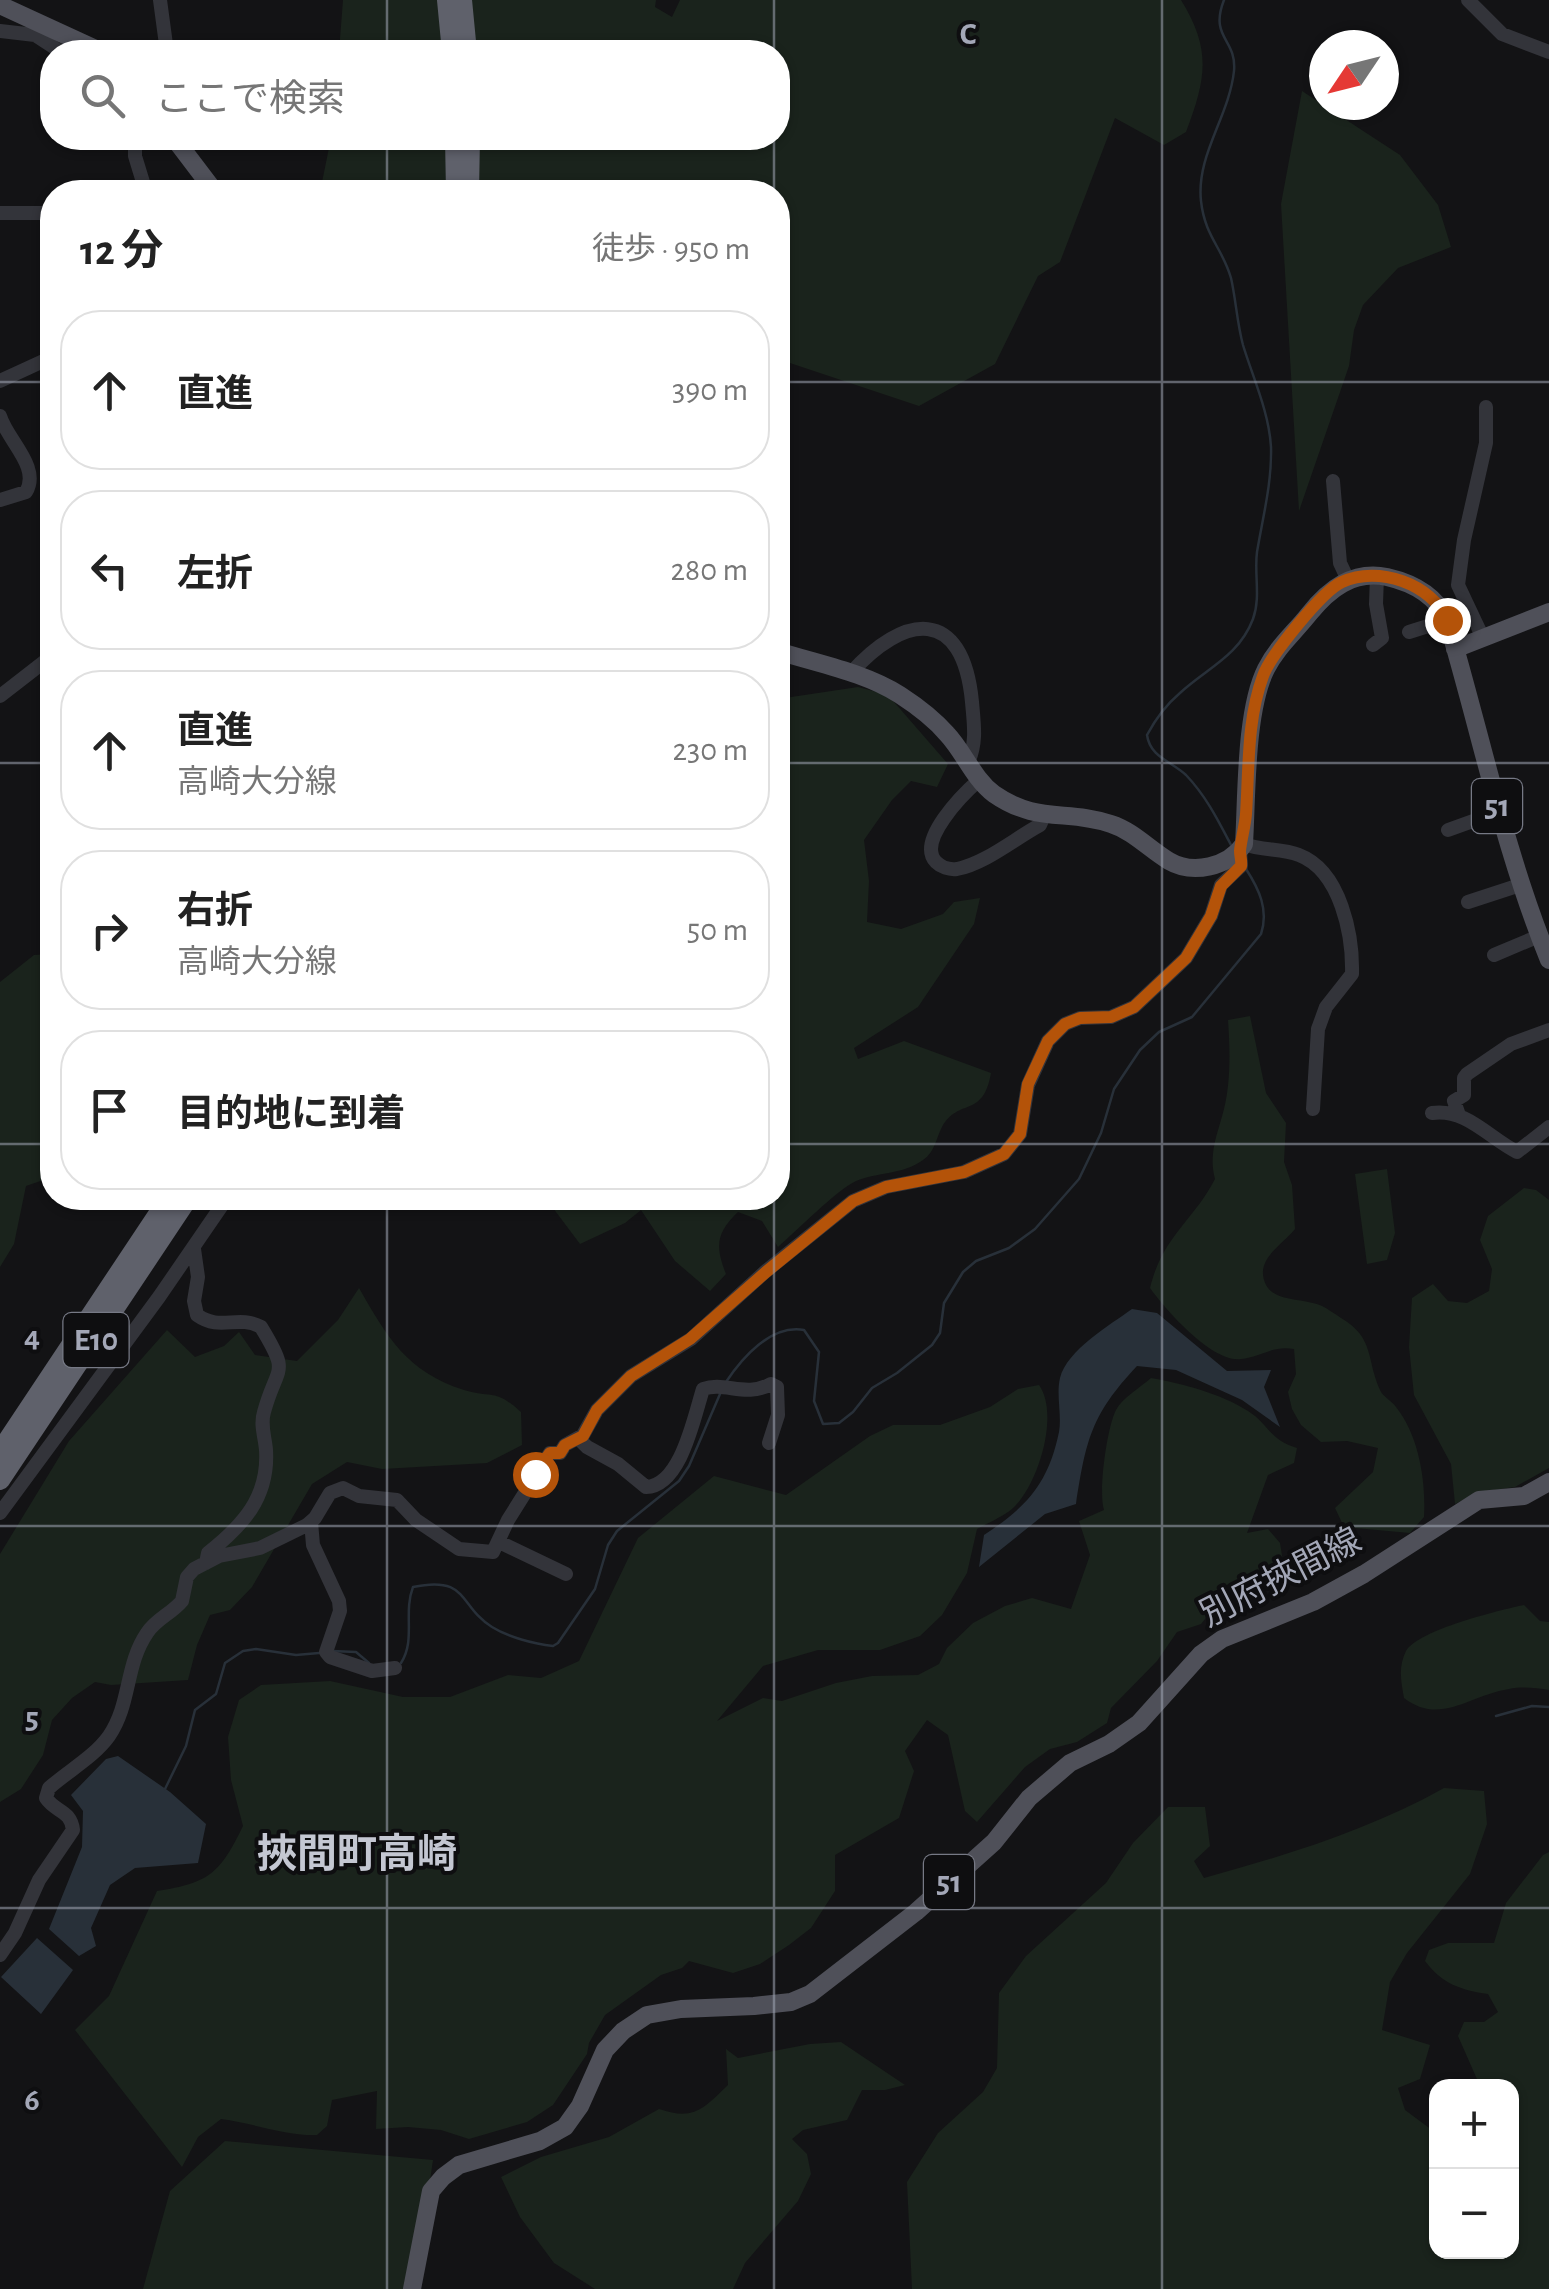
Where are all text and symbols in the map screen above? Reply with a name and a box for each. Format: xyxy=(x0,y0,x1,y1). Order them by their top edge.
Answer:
text: C xyxy=(960,18,977,50)
north arrow xyxy=(1309,30,1399,120)
search box xyxy=(40,40,790,150)
icon: search xyxy=(75,68,130,123)
text: ここで検索 xyxy=(155,81,345,119)
text: 12 分 xyxy=(80,230,163,272)
text: 徒歩 · 950 m xyxy=(592,233,750,265)
icon: ahead xyxy=(82,363,137,418)
text: 390 m xyxy=(672,374,748,406)
text: 直進 xyxy=(177,376,253,414)
icon: left xyxy=(82,543,137,598)
text: 280 m xyxy=(670,554,748,586)
text: 左折 xyxy=(177,556,253,594)
route end xyxy=(1425,598,1471,644)
text: 直進 xyxy=(177,713,253,751)
icon: ahead xyxy=(82,723,137,778)
text: 230 m xyxy=(672,734,748,766)
text: 高崎大分線 xyxy=(177,766,337,798)
road number: 51 xyxy=(1472,779,1522,833)
text: 右折 xyxy=(177,893,253,931)
icon: right xyxy=(82,903,137,958)
text: 50 m xyxy=(687,914,748,946)
text: 高崎大分線 xyxy=(177,946,337,978)
icon: arrive xyxy=(82,1083,137,1138)
text: 目的地に到着 xyxy=(177,1096,405,1134)
road number: E10 xyxy=(64,1313,128,1367)
text: 4 xyxy=(24,1321,40,1353)
route start xyxy=(513,1452,559,1498)
street label: 別府挾間線 xyxy=(1194,1521,1367,1633)
text: 5 xyxy=(25,1702,39,1734)
district label: 挾間町高崎 xyxy=(257,1832,457,1875)
road number: 51 xyxy=(924,1855,974,1909)
map controls xyxy=(1429,2079,1519,2259)
button: + xyxy=(1429,2079,1519,2169)
text: 6 xyxy=(24,2084,40,2116)
button: − xyxy=(1429,2169,1519,2259)

